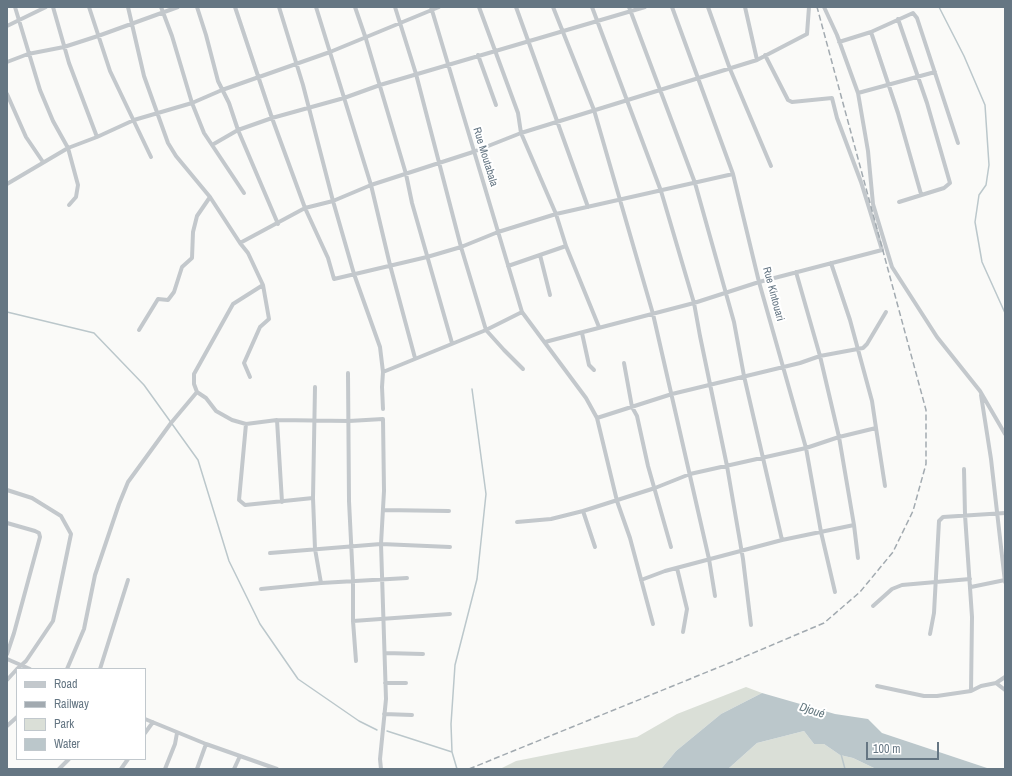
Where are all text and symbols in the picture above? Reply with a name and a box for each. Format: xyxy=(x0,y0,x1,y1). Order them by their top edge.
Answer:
street label: Rue Moutabala xyxy=(470,126,500,188)
street label: Rue Kintouari xyxy=(759,265,787,323)
legend xyxy=(16,668,146,760)
text: Road xyxy=(54,676,78,692)
text: Railway xyxy=(54,696,89,712)
water label: Djoué xyxy=(798,700,826,722)
text: Park xyxy=(54,716,74,732)
scale bar xyxy=(868,734,941,760)
text: Water xyxy=(54,736,80,752)
text: 100 m xyxy=(873,741,900,757)

